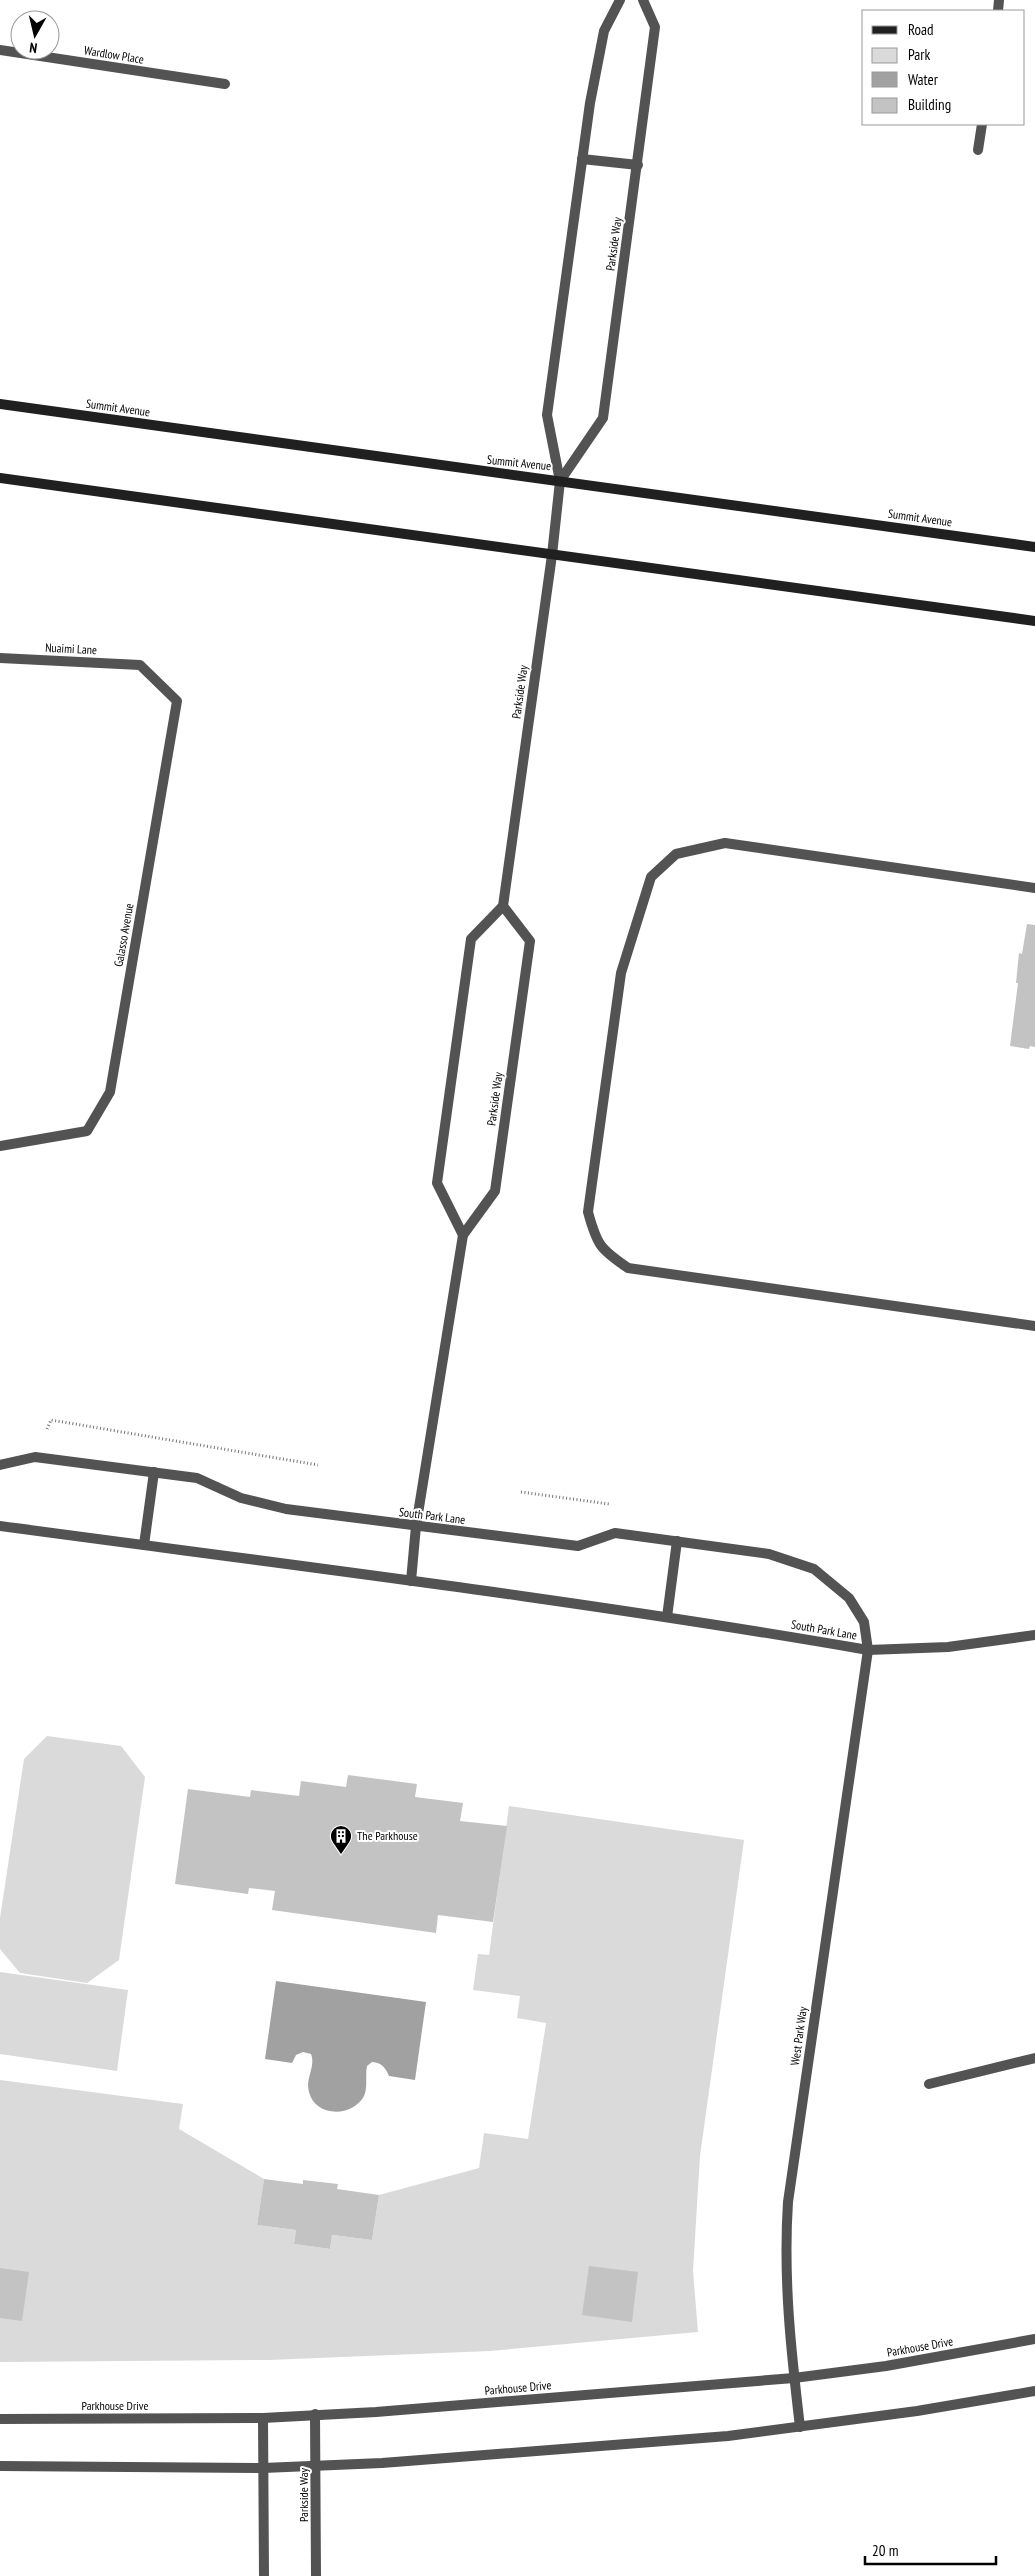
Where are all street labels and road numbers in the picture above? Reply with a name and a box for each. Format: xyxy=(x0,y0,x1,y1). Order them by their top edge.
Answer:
street label: Wardlow Place xyxy=(83,42,145,67)
street label: Parkside Way xyxy=(602,216,625,272)
street label: Summit Avenue xyxy=(85,396,151,419)
street label: Summit Avenue xyxy=(486,452,552,473)
street label: Summit Avenue xyxy=(887,506,953,529)
street label: Nuaimi Lane xyxy=(45,640,97,657)
street label: Parkside Way xyxy=(508,664,531,720)
street label: Galasso Avenue xyxy=(111,902,136,968)
street label: Parkside Way xyxy=(483,1071,506,1127)
street label: South Park Lane xyxy=(398,1504,466,1527)
street label: South Park Lane xyxy=(790,1616,858,1643)
street label: West Park Way xyxy=(787,2005,810,2066)
street label: Parkhouse Drive xyxy=(886,2333,954,2360)
street label: Parkhouse Drive xyxy=(484,2377,552,2398)
street label: Parkhouse Drive xyxy=(82,2398,148,2413)
street label: Parkside Way xyxy=(296,2468,311,2522)

